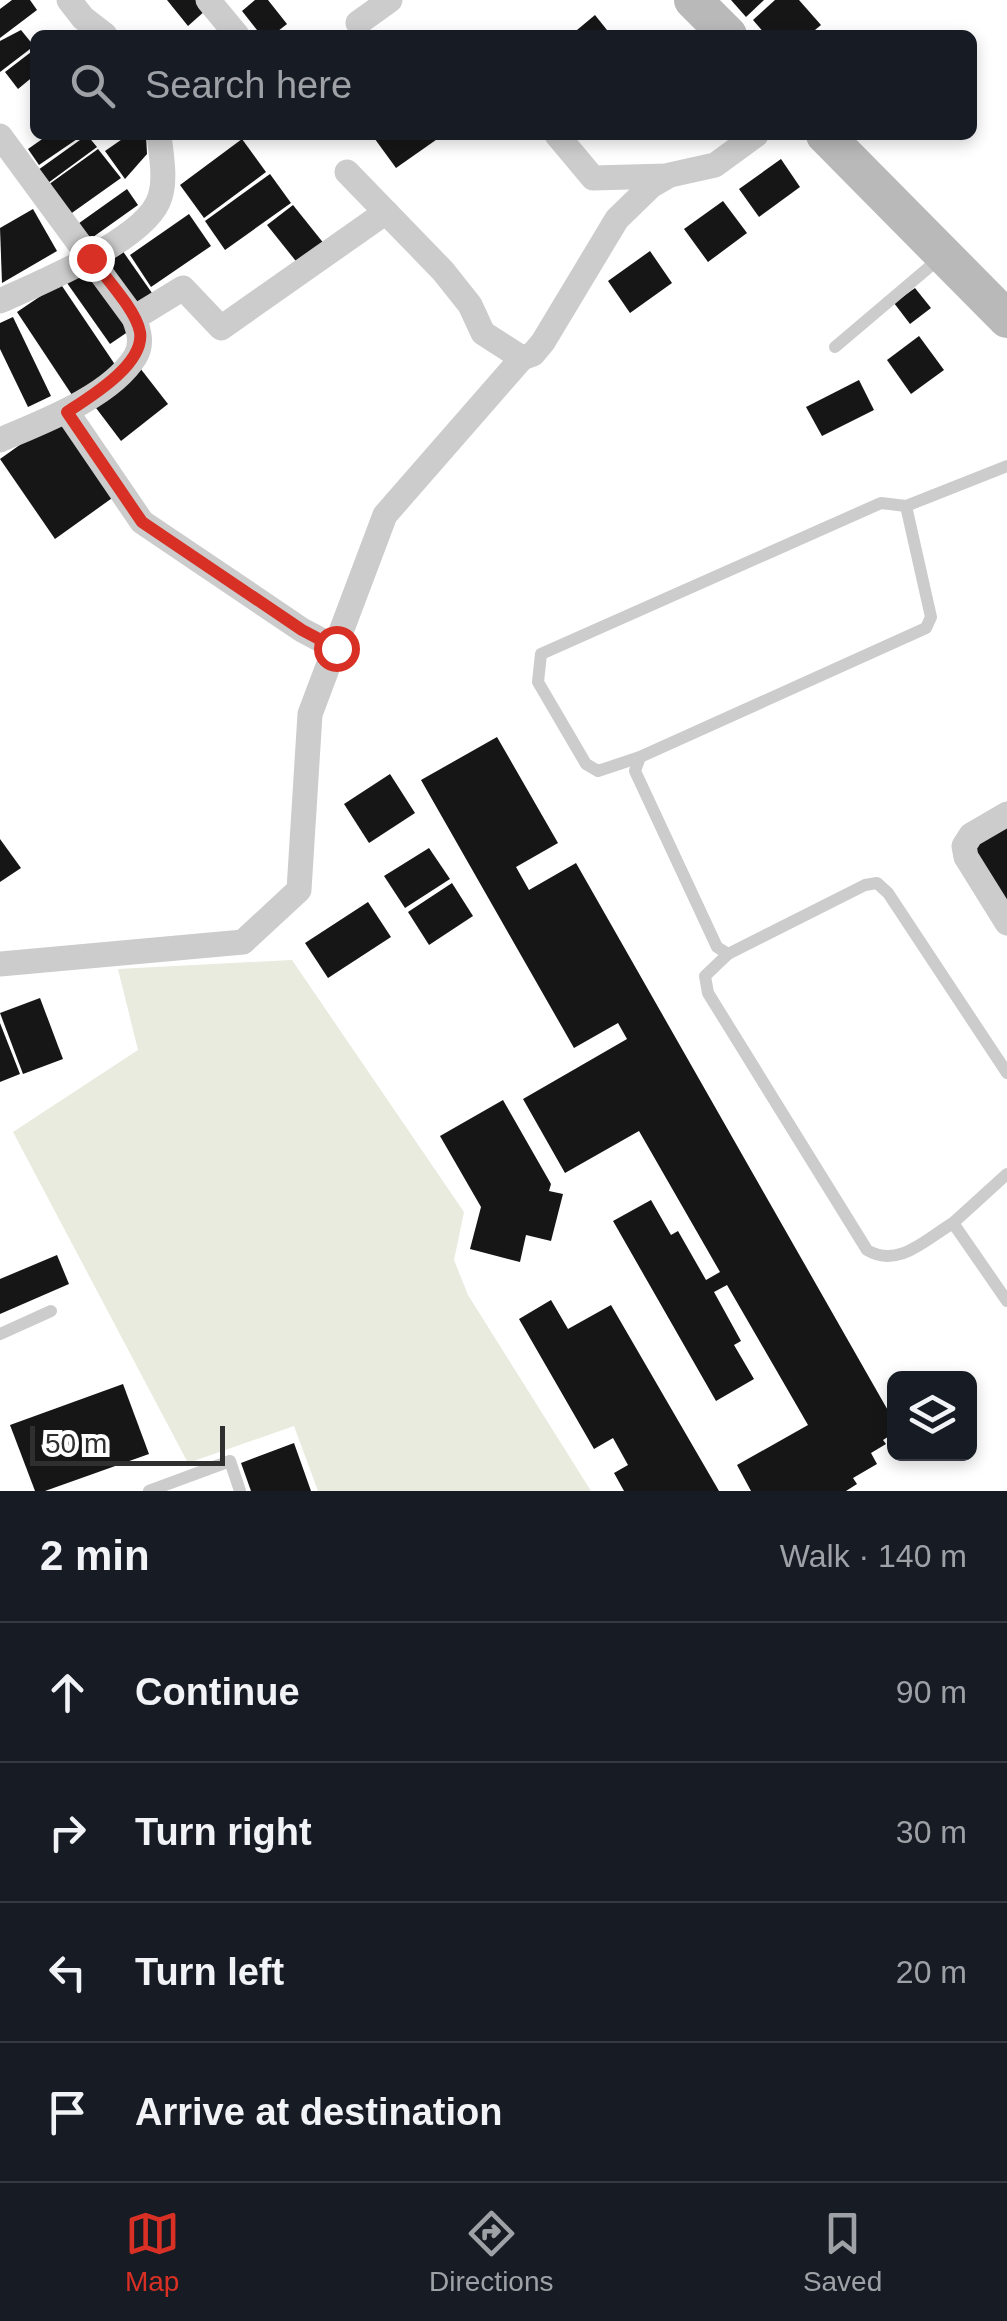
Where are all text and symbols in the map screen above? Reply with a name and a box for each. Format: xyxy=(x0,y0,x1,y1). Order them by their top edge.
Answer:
search box xyxy=(30,30,977,140)
icon: search xyxy=(65,58,120,113)
text: Search here xyxy=(145,64,352,106)
route end xyxy=(69,236,115,282)
route start xyxy=(314,626,360,672)
map controls xyxy=(887,1371,977,1461)
button: layers xyxy=(887,1371,977,1461)
scale bar xyxy=(30,1421,225,1466)
text: 50 m xyxy=(45,1428,107,1459)
text: 2 min xyxy=(40,1532,150,1579)
text: Walk · 140 m xyxy=(780,1538,967,1574)
icon: ahead xyxy=(40,1665,95,1720)
text: Continue xyxy=(135,1671,300,1713)
text: 90 m xyxy=(896,1674,967,1710)
icon: right xyxy=(40,1805,95,1860)
text: Turn right xyxy=(135,1811,312,1853)
text: 30 m xyxy=(896,1814,967,1850)
icon: left xyxy=(40,1945,95,2000)
text: Turn left xyxy=(135,1951,284,1993)
text: 20 m xyxy=(896,1954,967,1990)
icon: arrive xyxy=(40,2085,95,2140)
text: Arrive at destination xyxy=(135,2091,502,2133)
tab: Map xyxy=(125,2206,180,2298)
tab: Directions xyxy=(429,2206,554,2298)
tab: Saved xyxy=(803,2206,882,2298)

